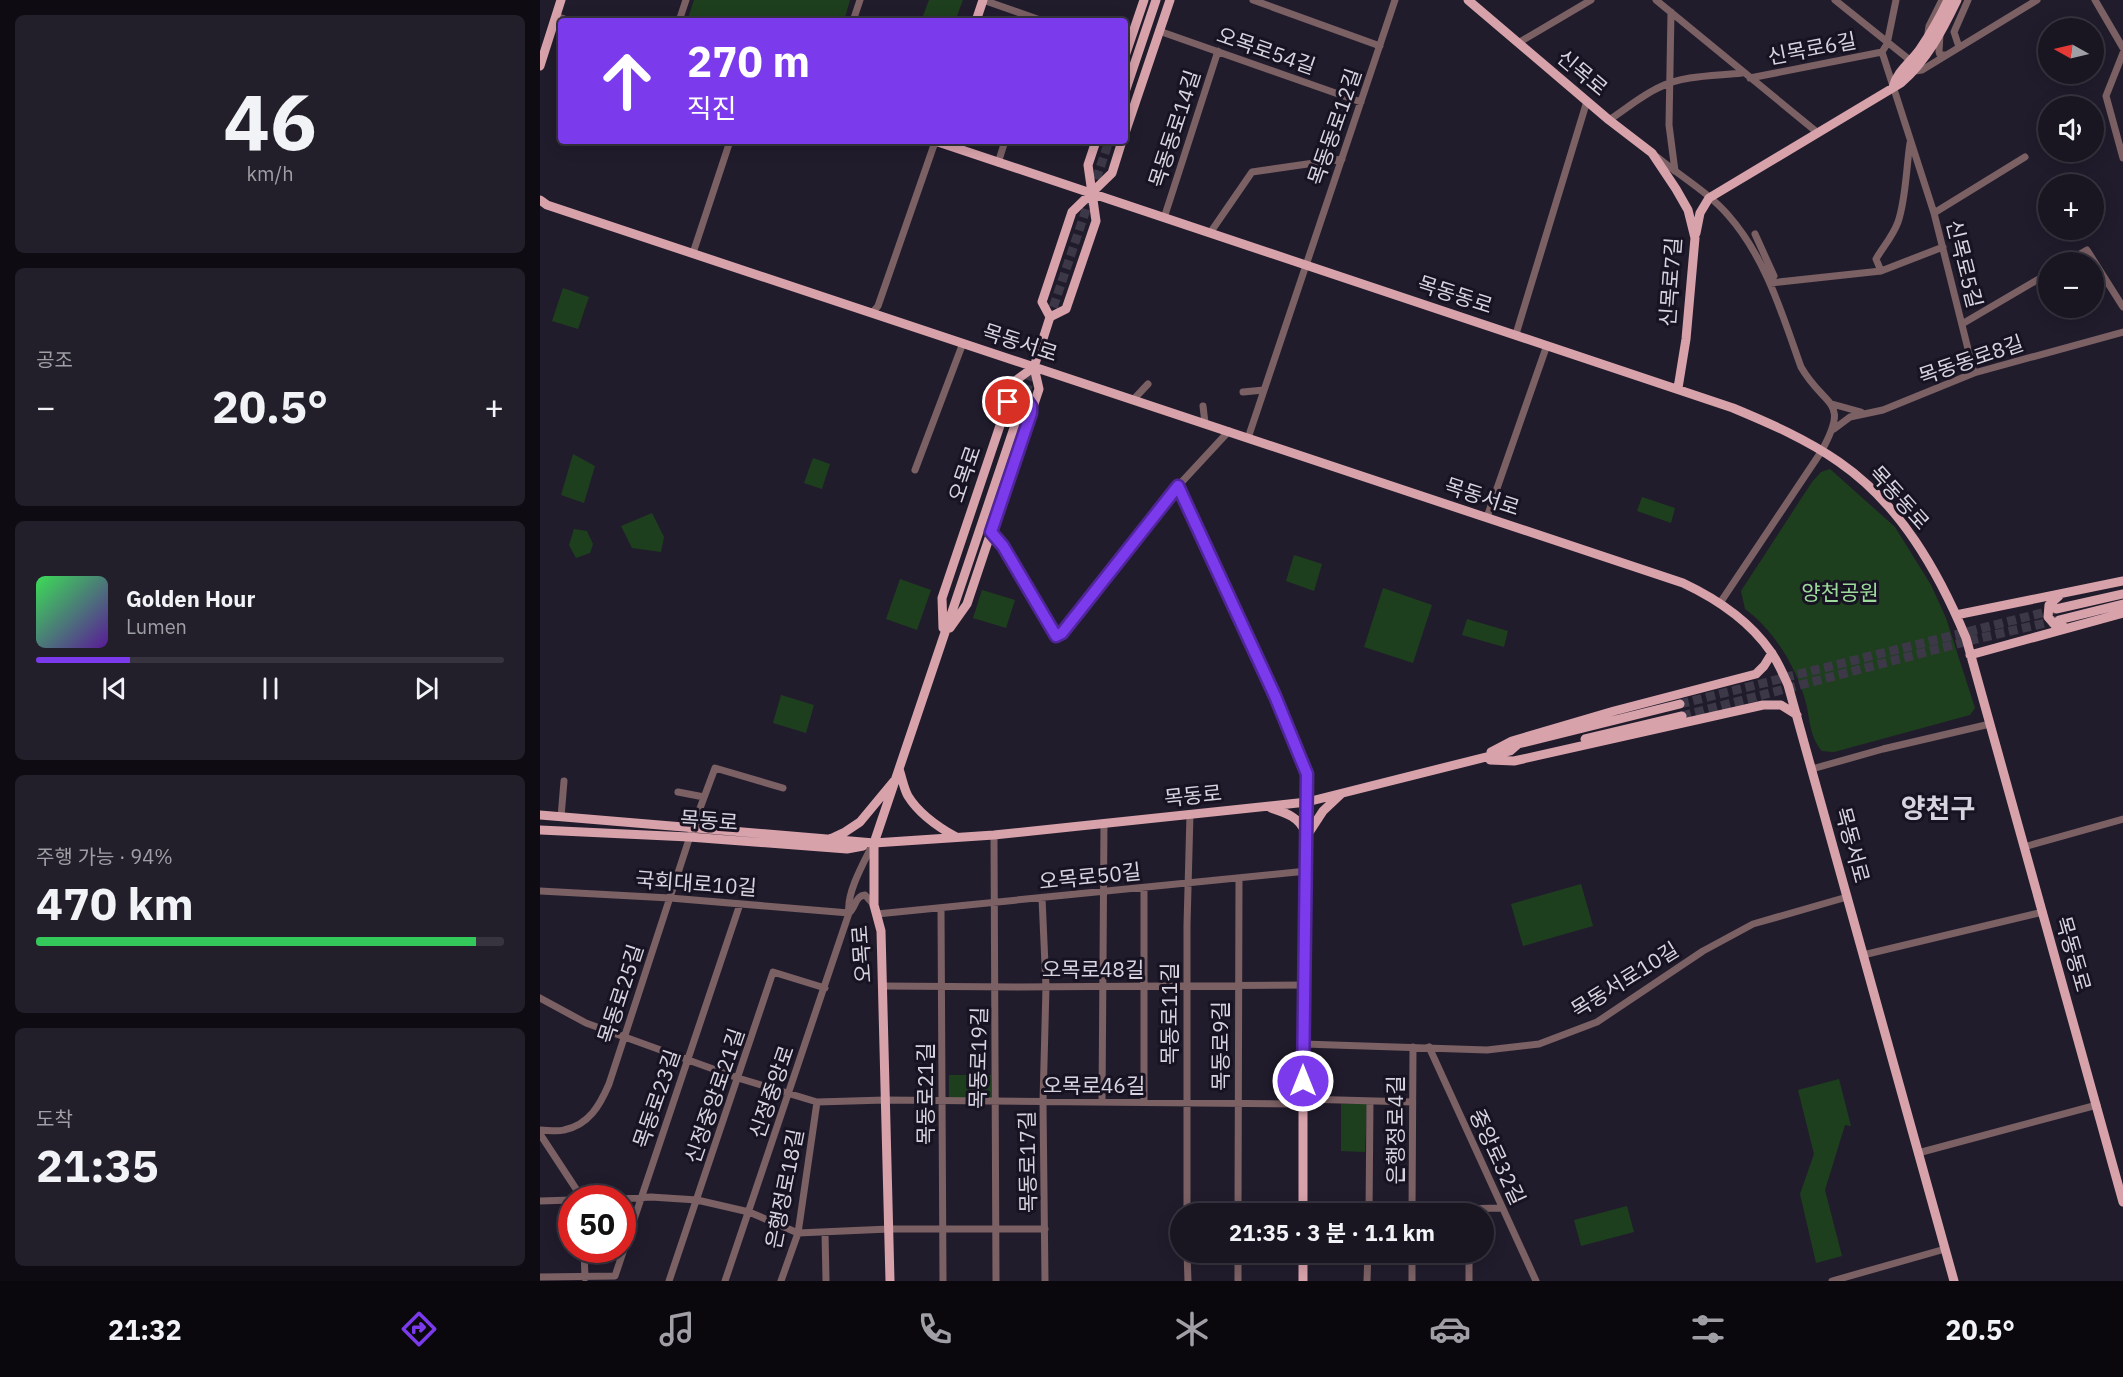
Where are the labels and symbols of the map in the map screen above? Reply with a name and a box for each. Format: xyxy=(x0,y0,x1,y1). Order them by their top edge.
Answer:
north arrow xyxy=(2038,18,2104,84)
street label: 오목로54길 xyxy=(1213,20,1319,80)
street label: 신목로6길 xyxy=(1765,26,1859,70)
street label: 신목로 xyxy=(1551,43,1614,102)
street label: 목동동로12길 xyxy=(1301,65,1367,189)
street label: 목동동로14길 xyxy=(1142,66,1206,191)
street label: 신목로5길 xyxy=(1941,217,1989,311)
street label: 신목로7길 xyxy=(1653,236,1687,328)
street label: 목동동로 xyxy=(1414,269,1496,319)
street label: 목동서로 xyxy=(979,317,1061,367)
street label: 목동동로8길 xyxy=(1914,328,2027,390)
pin xyxy=(982,376,1033,427)
street label: 오목로 xyxy=(941,442,987,506)
street label: 목동동로 xyxy=(1863,459,1936,535)
street label: 목동서로 xyxy=(1441,471,1523,521)
park label: 양천공원 xyxy=(1801,578,1879,606)
street label: 목동로 xyxy=(1163,778,1223,812)
district label: 양천구 xyxy=(1901,790,1975,825)
street label: 목동로 xyxy=(679,804,739,836)
street label: 목동서로 xyxy=(1829,804,1876,886)
street label: 오목로50길 xyxy=(1037,857,1142,895)
street label: 국회대로10길 xyxy=(634,865,758,901)
street label: 목동동로 xyxy=(2050,913,2098,995)
street label: 오목로 xyxy=(845,924,877,984)
street label: 목동서로10길 xyxy=(1565,935,1684,1023)
street label: 목동로25길 xyxy=(591,941,649,1047)
street label: 오목로48길 xyxy=(1042,955,1144,983)
street label: 목동로11길 xyxy=(1155,963,1183,1065)
street label: 목동로9길 xyxy=(1206,1001,1234,1091)
street label: 목동로19길 xyxy=(963,1007,993,1109)
street label: 신정중앙로21길 xyxy=(678,1024,750,1167)
street label: 신정중앙로 xyxy=(742,1041,800,1142)
street label: 목동로21길 xyxy=(911,1043,939,1145)
street label: 목동로23길 xyxy=(626,1046,686,1152)
position arrow xyxy=(1271,1049,1335,1113)
street label: 오목로46길 xyxy=(1043,1071,1145,1099)
street label: 은행정로4길 xyxy=(1381,1075,1409,1185)
street label: 중앙로32길 xyxy=(1464,1104,1532,1209)
street label: 목동로17길 xyxy=(1012,1111,1042,1213)
street label: 은행정로18길 xyxy=(759,1126,809,1251)
speed limit sign: 50 xyxy=(558,1185,636,1263)

